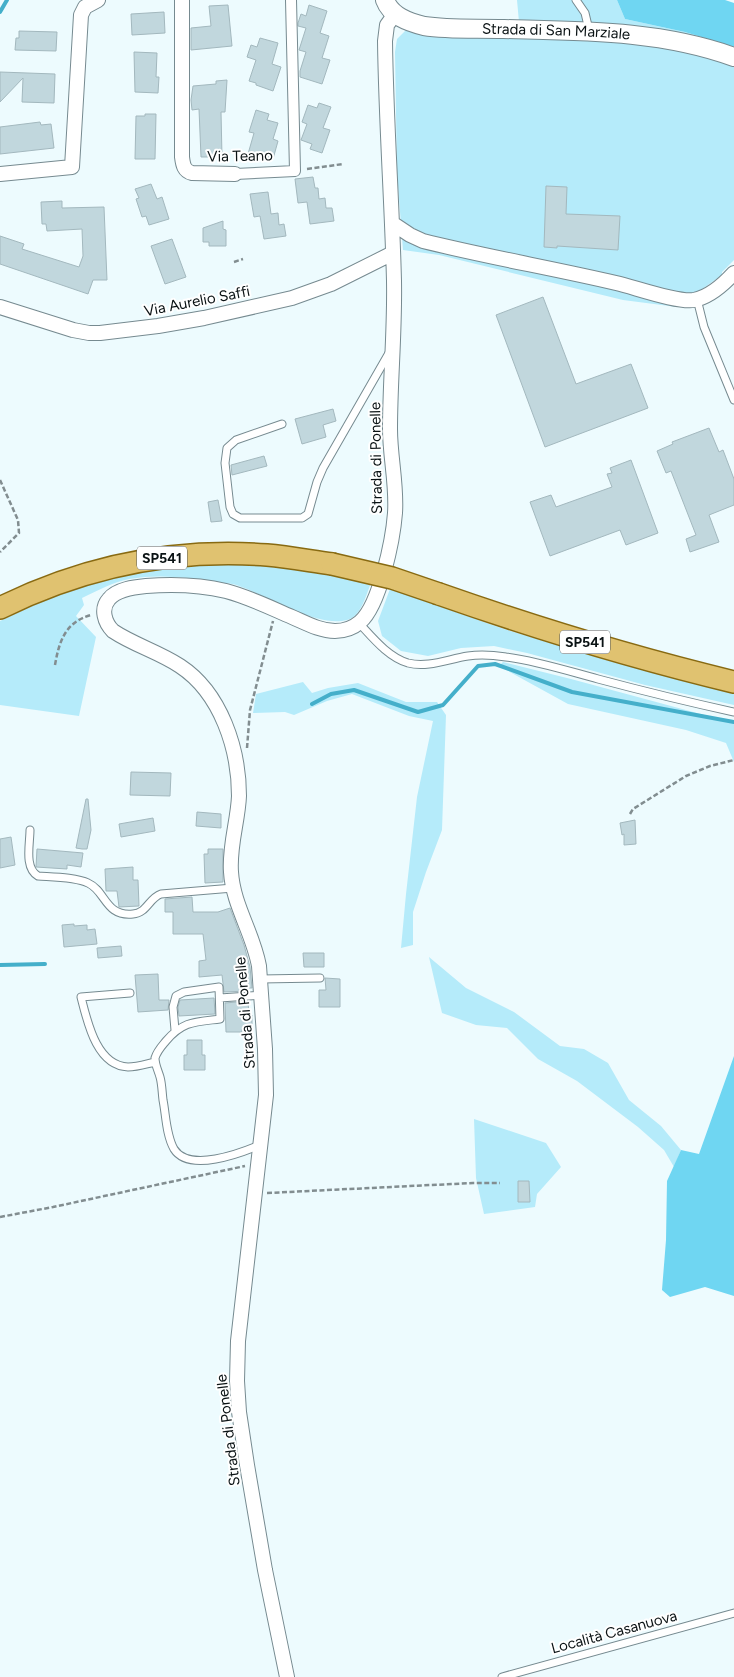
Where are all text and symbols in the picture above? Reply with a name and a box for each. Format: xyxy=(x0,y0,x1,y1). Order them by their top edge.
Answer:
street label: Strada di San Marziale xyxy=(482,20,631,44)
street label: Via Teano xyxy=(207,146,273,166)
street label: Via Aurelio Saffi xyxy=(142,282,252,320)
street label: Strada di Ponelle xyxy=(366,402,386,514)
road number: SP541 xyxy=(137,546,187,570)
road number: SP541 xyxy=(560,630,610,654)
street label: Strada di Ponelle xyxy=(231,956,259,1070)
street label: Strada di Ponelle xyxy=(212,1373,244,1487)
street label: Località Casanuova xyxy=(549,1607,679,1657)

